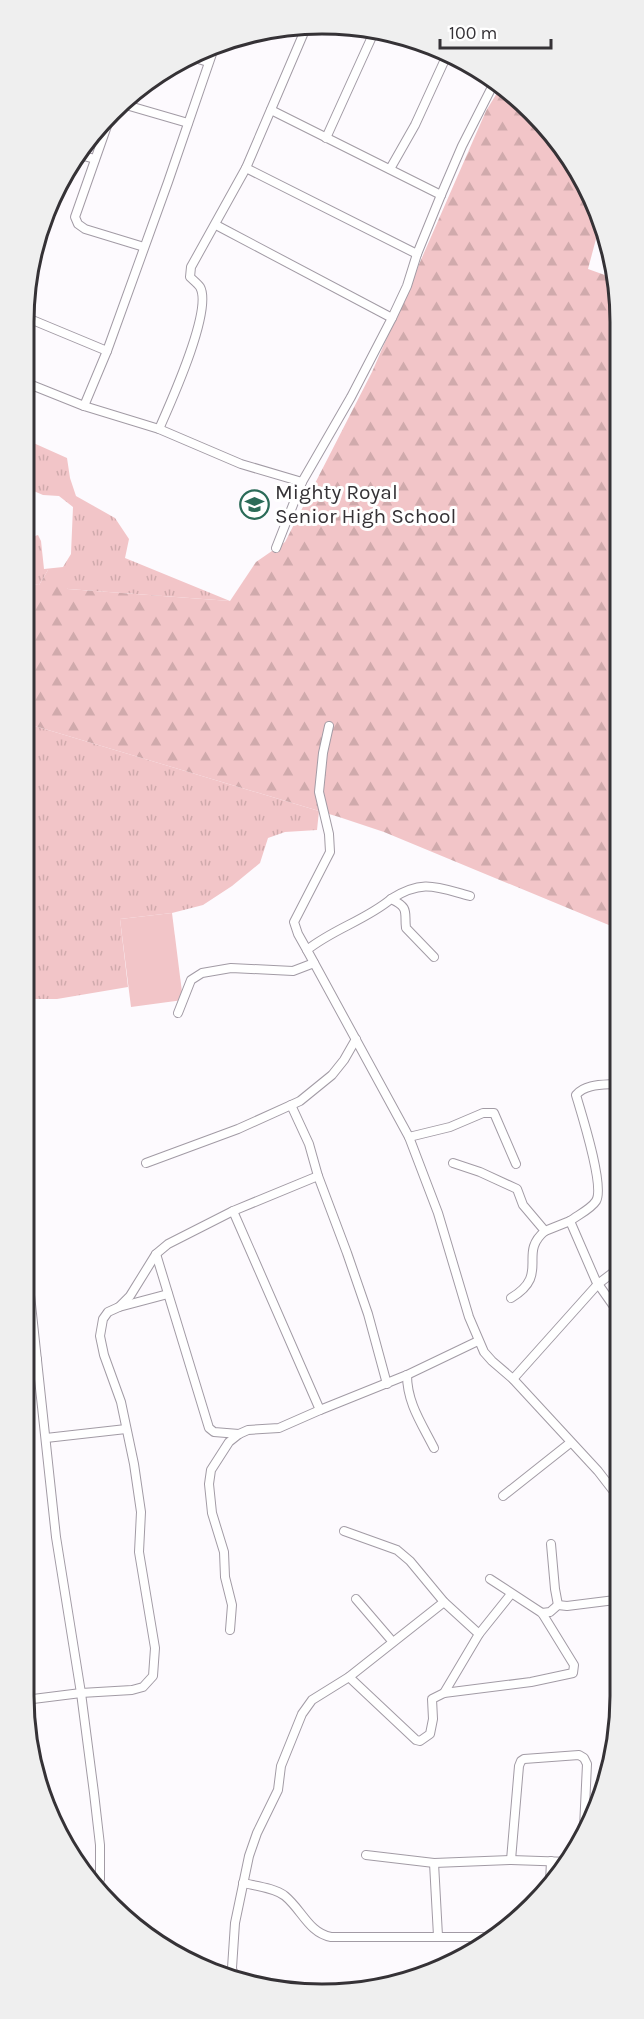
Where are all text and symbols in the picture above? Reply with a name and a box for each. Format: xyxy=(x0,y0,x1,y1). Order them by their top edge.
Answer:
scale bar xyxy=(440,12,551,50)
text: 100 m xyxy=(449,22,497,44)
place label: Mighty Royal Senior High School xyxy=(275,480,456,528)
school or university icon: Mighty Royal Senior High School xyxy=(238,488,270,520)

